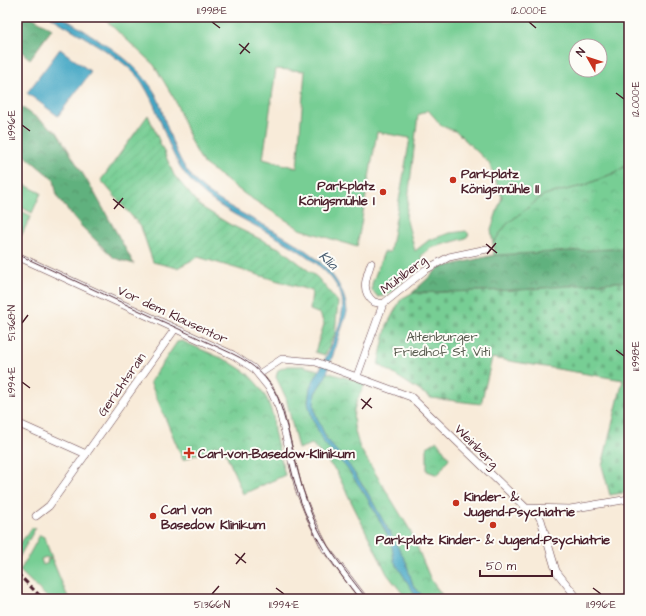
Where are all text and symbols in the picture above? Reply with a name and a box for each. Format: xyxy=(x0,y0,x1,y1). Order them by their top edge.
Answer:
text: 11.998°E xyxy=(197,4,227,18)
text: 12.000°E xyxy=(511,4,547,18)
north arrow xyxy=(568,38,608,78)
text: N xyxy=(573,45,589,59)
text: 12.000°E xyxy=(629,81,643,117)
text: 11.996°E xyxy=(5,110,19,140)
place label: Parkplatz Königsmühle II xyxy=(461,165,539,200)
marker: Parkplatz Königsmühle II xyxy=(448,175,458,185)
place label: Parkplatz Königsmühle I xyxy=(299,177,376,212)
marker: Parkplatz Königsmühle I xyxy=(378,187,388,197)
water label: Klia xyxy=(314,247,343,275)
street label: Mühlberg xyxy=(377,251,431,299)
street label: Vor dem Klausentor xyxy=(114,281,231,348)
text: 51.368°N xyxy=(5,305,19,341)
park label: Altenburger Friedhof St. Viti xyxy=(394,328,490,361)
text: 11.998°E xyxy=(629,341,643,371)
street label: Gerichtsrain xyxy=(93,349,151,420)
text: 11.994°E xyxy=(5,367,19,397)
street label: Weinberg xyxy=(449,421,503,474)
place label: Carl-von-Basedow-Klinikum xyxy=(198,445,356,463)
marker: Carl-von-Basedow-Klinikum xyxy=(183,447,195,459)
place label: Kinder- & Jugend-Psychiatrie xyxy=(463,488,575,523)
marker: Kinder- & Jugend-Psychiatrie xyxy=(451,498,461,508)
place label: Carl von Basedow Klinikum xyxy=(161,501,266,534)
marker: Carl von Basedow Klinikum xyxy=(148,511,158,521)
marker: Parkplatz Kinder- & Jugend-Psychiatrie xyxy=(488,520,498,530)
place label: Parkplatz Kinder- & Jugend-Psychiatrie xyxy=(376,531,610,551)
scale bar xyxy=(480,552,552,578)
text: 50 m xyxy=(486,558,517,575)
text: 51.366°N xyxy=(194,598,230,612)
text: 11.994°E xyxy=(269,598,299,612)
text: 11.996°E xyxy=(586,598,616,612)

